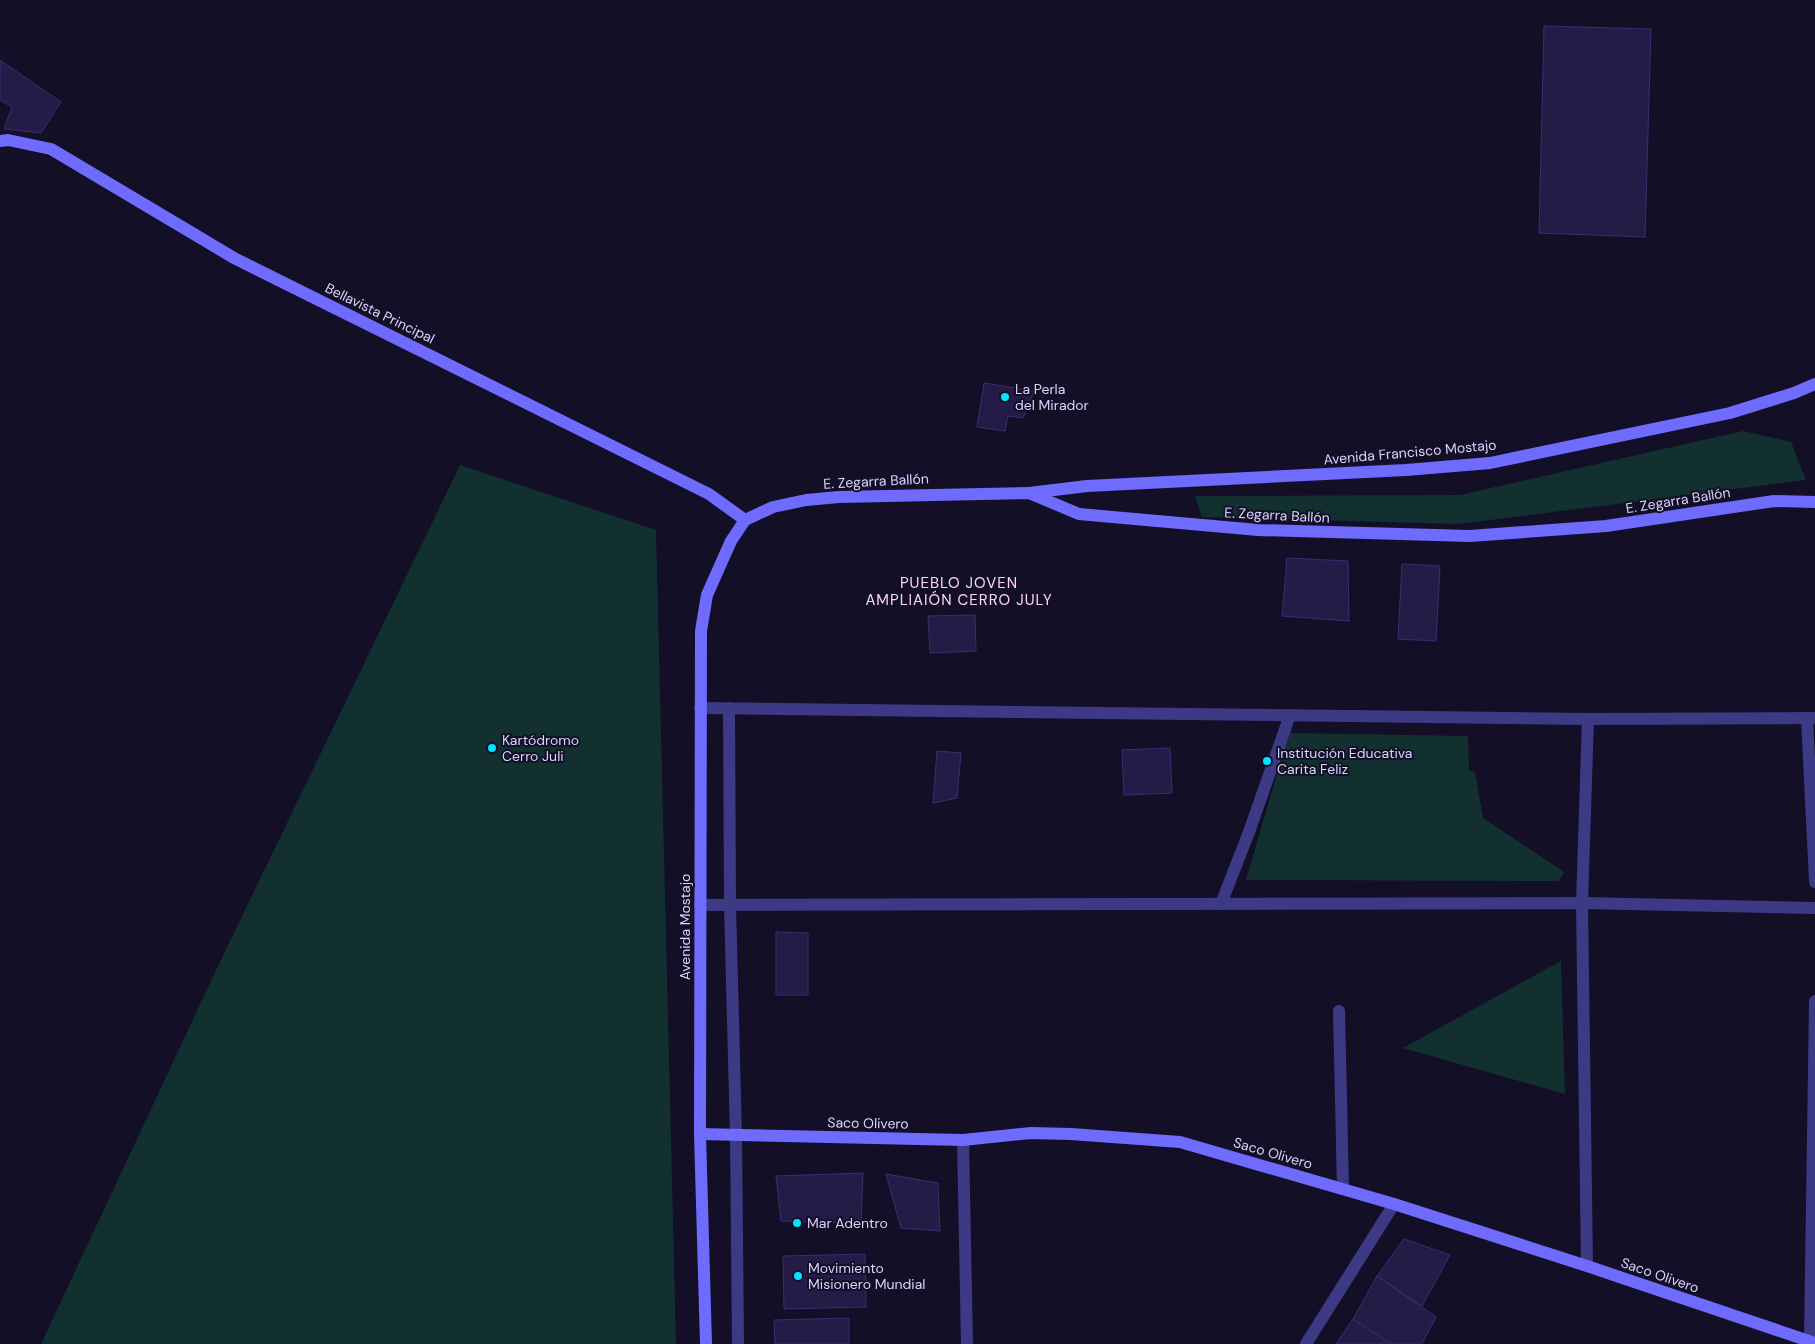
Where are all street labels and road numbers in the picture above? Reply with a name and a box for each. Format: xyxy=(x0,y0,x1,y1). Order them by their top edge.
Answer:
street label: Bellavista Principal xyxy=(322,279,438,347)
street label: Avenida Francisco Mostajo xyxy=(1323,435,1497,469)
street label: E. Zegarra Ballón xyxy=(823,469,929,493)
street label: E. Zegarra Ballón xyxy=(1624,483,1732,517)
street label: E. Zegarra Ballón xyxy=(1224,503,1330,527)
street label: Avenida Mostajo xyxy=(676,874,694,980)
street label: Saco Olivero xyxy=(827,1113,909,1133)
street label: Saco Olivero xyxy=(1231,1133,1315,1173)
street label: Saco Olivero xyxy=(1619,1253,1701,1297)

